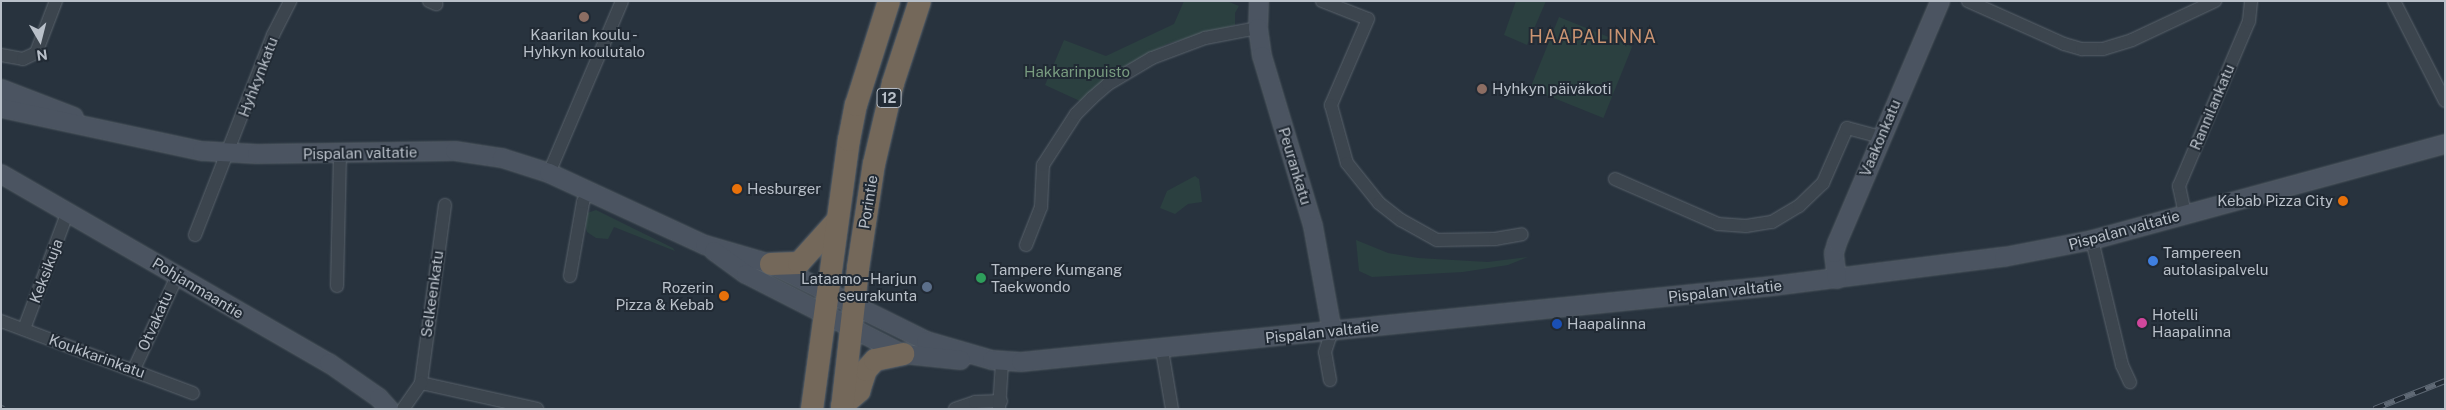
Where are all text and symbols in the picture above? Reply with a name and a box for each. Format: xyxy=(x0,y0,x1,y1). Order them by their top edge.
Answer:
marker: Kaarilan koulu - Hyhkyn koulutalo xyxy=(578,11,590,23)
north arrow xyxy=(15,15,65,65)
place label: Kaarilan koulu - Hyhkyn koulutalo xyxy=(523,25,645,60)
district label: HAAPALINNA xyxy=(1528,26,1658,48)
street label: Hyhkynkatu xyxy=(235,35,281,119)
text: N xyxy=(36,46,49,64)
street label: Rannilankatu xyxy=(2186,61,2238,153)
park label: Hakkarinpuisto xyxy=(1024,63,1130,81)
place label: Hyhkyn päiväkoti xyxy=(1492,80,1611,98)
marker: Hyhkyn päiväkoti xyxy=(1476,83,1488,95)
road number: 12 xyxy=(876,86,902,110)
street label: Vaakonkatu xyxy=(1856,97,1904,179)
street label: Peurankatu xyxy=(1275,125,1315,207)
street label: Pispalan valtatie xyxy=(303,143,417,163)
street label: Porintie xyxy=(855,174,881,230)
place label: Hesburger xyxy=(747,180,821,198)
marker: Hesburger xyxy=(731,183,743,195)
place label: Kebab Pizza City xyxy=(2217,192,2333,210)
marker: Kebab Pizza City xyxy=(2337,195,2349,207)
street label: Pispalan valtatie xyxy=(2066,206,2182,254)
street label: Keksikuja xyxy=(26,236,66,306)
place label: Tampereen autolasipalvelu xyxy=(2163,243,2269,278)
street label: Selkeenkatu xyxy=(417,249,447,339)
street label: Pohjanmaantie xyxy=(149,254,247,322)
marker: Tampereen autolasipalvelu xyxy=(2147,255,2159,267)
place label: Tampere Kumgang Taekwondo xyxy=(991,260,1123,295)
place label: Lataamo - Harjun seurakunta xyxy=(797,269,917,304)
marker: Tampere Kumgang Taekwondo xyxy=(975,272,987,284)
street label: Pispalan valtatie xyxy=(1667,276,1783,306)
place label: Rozerin Pizza & Kebab xyxy=(615,278,714,313)
marker: Lataamo - Harjun seurakunta xyxy=(921,281,933,293)
street label: Otvakatu xyxy=(134,289,176,353)
marker: Rozerin Pizza & Kebab xyxy=(718,290,730,302)
place label: Hotelli Haapalinna xyxy=(2152,305,2231,340)
place label: Haapalinna xyxy=(1567,315,1646,333)
street label: Pispalan valtatie xyxy=(1264,317,1380,347)
marker: Hotelli Haapalinna xyxy=(2136,317,2148,329)
marker: Haapalinna xyxy=(1551,318,1563,330)
street label: Koukkarinkatu xyxy=(46,330,148,382)

